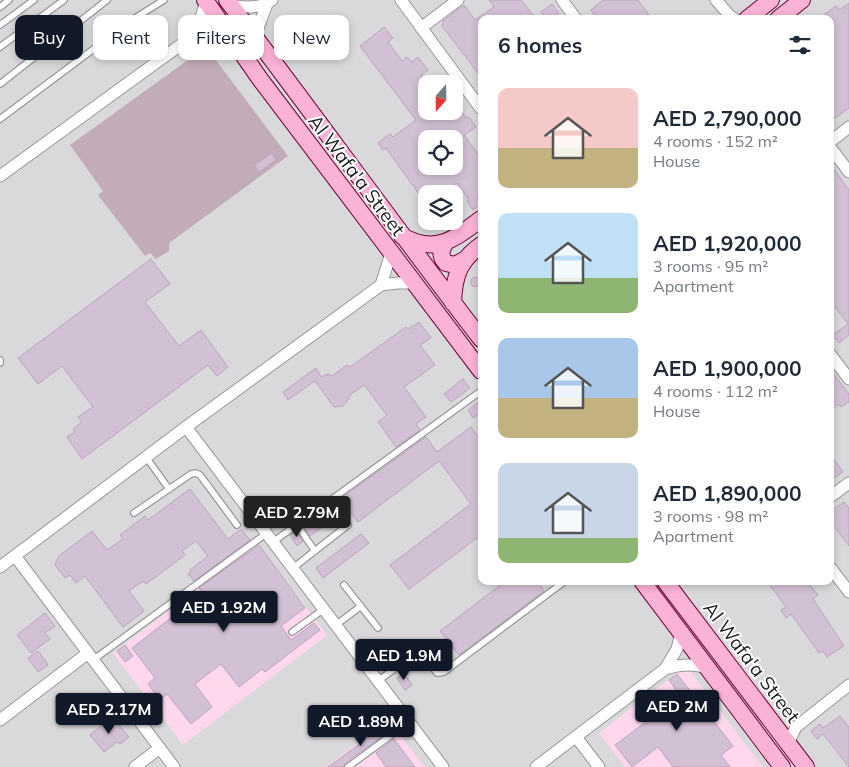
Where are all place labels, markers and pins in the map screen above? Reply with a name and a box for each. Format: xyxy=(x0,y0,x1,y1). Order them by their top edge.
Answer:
pin: AED 2.79M xyxy=(240,496,354,538)
pin: AED 1.92M xyxy=(167,590,281,633)
pin: AED 1.9M xyxy=(352,638,456,681)
pin: AED 2M xyxy=(636,690,718,732)
pin: AED 2.17M xyxy=(52,692,166,735)
pin: AED 1.89M xyxy=(304,704,418,747)

